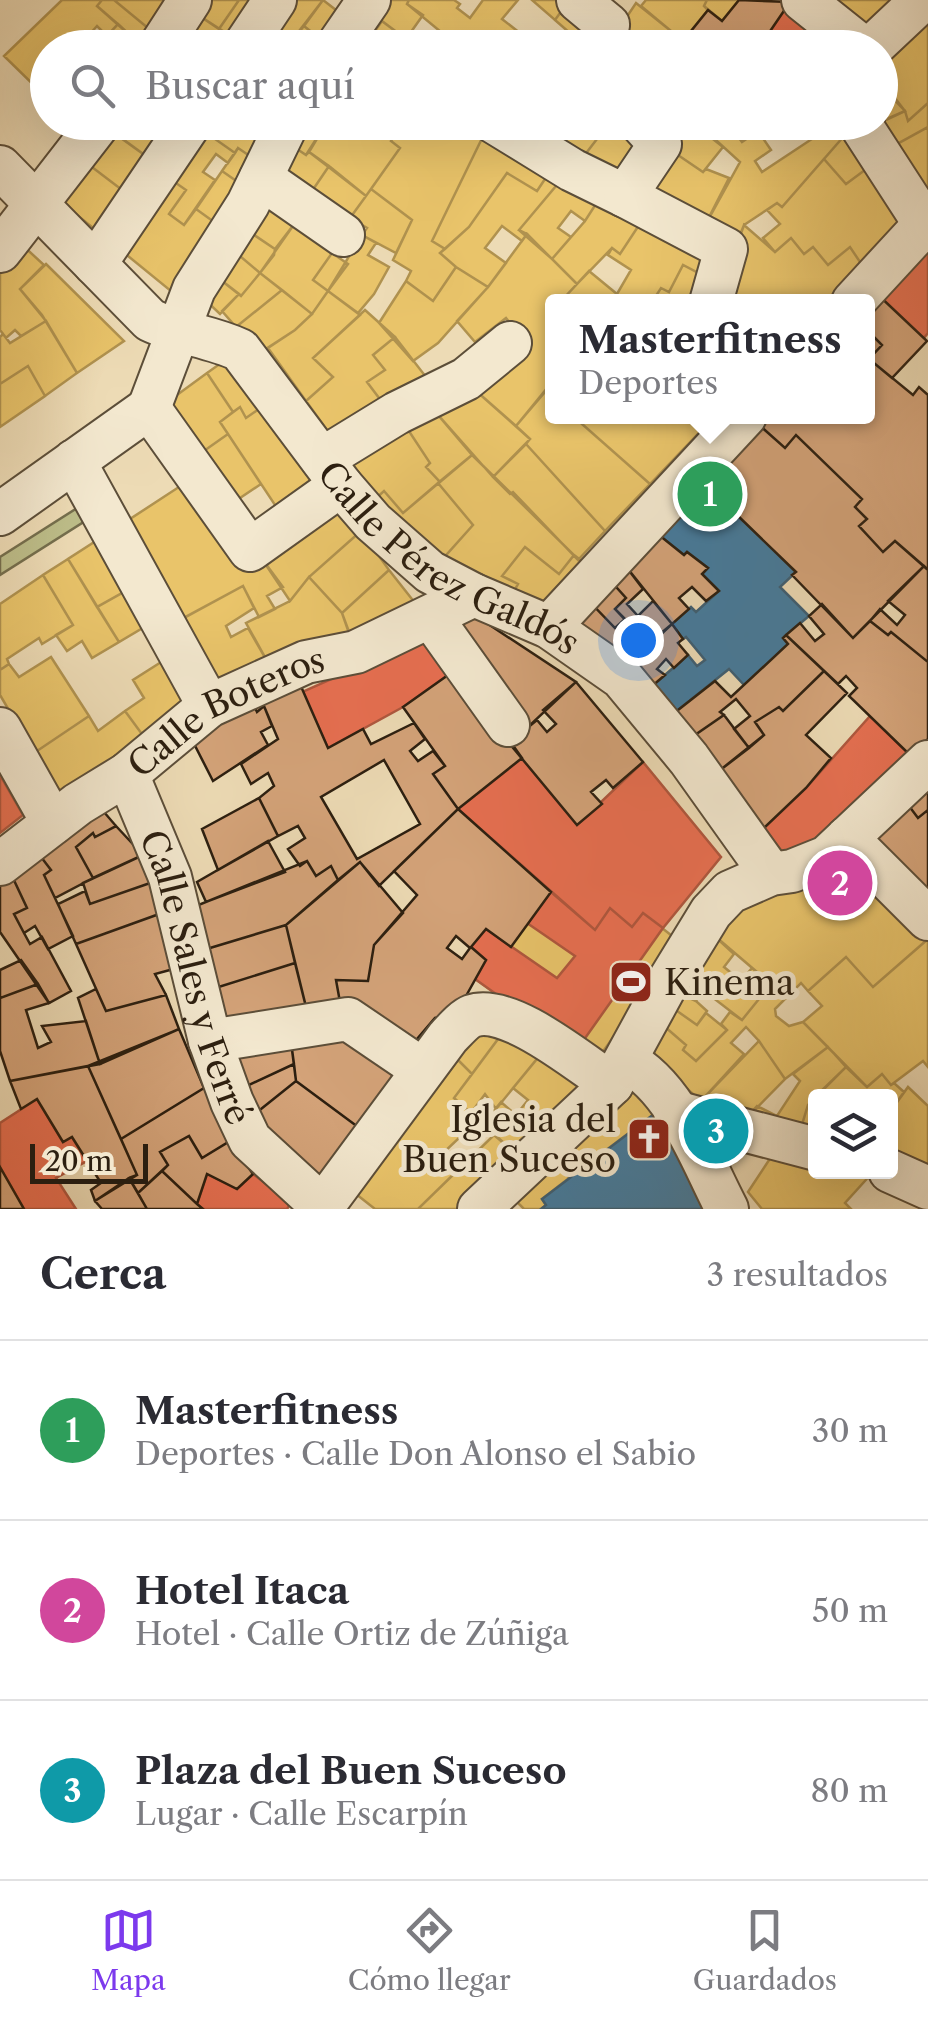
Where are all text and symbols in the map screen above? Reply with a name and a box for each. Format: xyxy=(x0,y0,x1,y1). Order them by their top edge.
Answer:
search box xyxy=(30,30,898,140)
icon: search xyxy=(65,58,120,113)
text: Buscar aquí xyxy=(145,62,355,109)
popup xyxy=(545,294,875,424)
text: Masterfitness xyxy=(578,316,842,363)
text: Deportes xyxy=(578,363,718,402)
street label: Calle Pérez Galdós xyxy=(309,452,588,663)
pin: 1 xyxy=(678,456,742,532)
your location xyxy=(613,615,664,666)
street label: Calle Boteros xyxy=(119,637,328,786)
street label: Calle Sales y Ferré xyxy=(131,823,261,1131)
pin: 2 xyxy=(808,846,872,920)
sports icon: Kinema xyxy=(608,959,654,1005)
place label: Kinema xyxy=(664,961,795,1004)
map controls xyxy=(808,1089,898,1179)
button: layers xyxy=(808,1089,898,1179)
pin: 3 xyxy=(684,1094,748,1168)
place label: Iglesia del Buen Suceso xyxy=(402,1098,616,1181)
church icon: Iglesia del Buen Suceso xyxy=(626,1116,672,1162)
scale bar xyxy=(30,1139,148,1184)
text: 20 m xyxy=(45,1144,112,1178)
text: Cerca xyxy=(40,1248,166,1300)
text: 3 resultados xyxy=(706,1255,888,1294)
text: Masterfitness xyxy=(135,1387,398,1434)
text: 1 xyxy=(65,1411,80,1450)
text: 30 m xyxy=(812,1411,888,1450)
text: Deportes · Calle Don Alonso el Sabio xyxy=(135,1434,696,1473)
text: Hotel Itaca xyxy=(135,1567,349,1614)
text: 2 xyxy=(63,1591,82,1630)
text: 50 m xyxy=(812,1591,888,1630)
text: Hotel · Calle Ortiz de Zúñiga xyxy=(135,1614,569,1653)
text: Plaza del Buen Suceso xyxy=(135,1747,567,1794)
text: 3 xyxy=(63,1771,82,1810)
text: 80 m xyxy=(810,1771,888,1810)
text: Lugar · Calle Escarpín xyxy=(135,1794,468,1833)
tab: Mapa xyxy=(91,1903,166,1997)
tab: Cómo llegar xyxy=(348,1903,511,1997)
tab: Guardados xyxy=(693,1903,837,1997)

